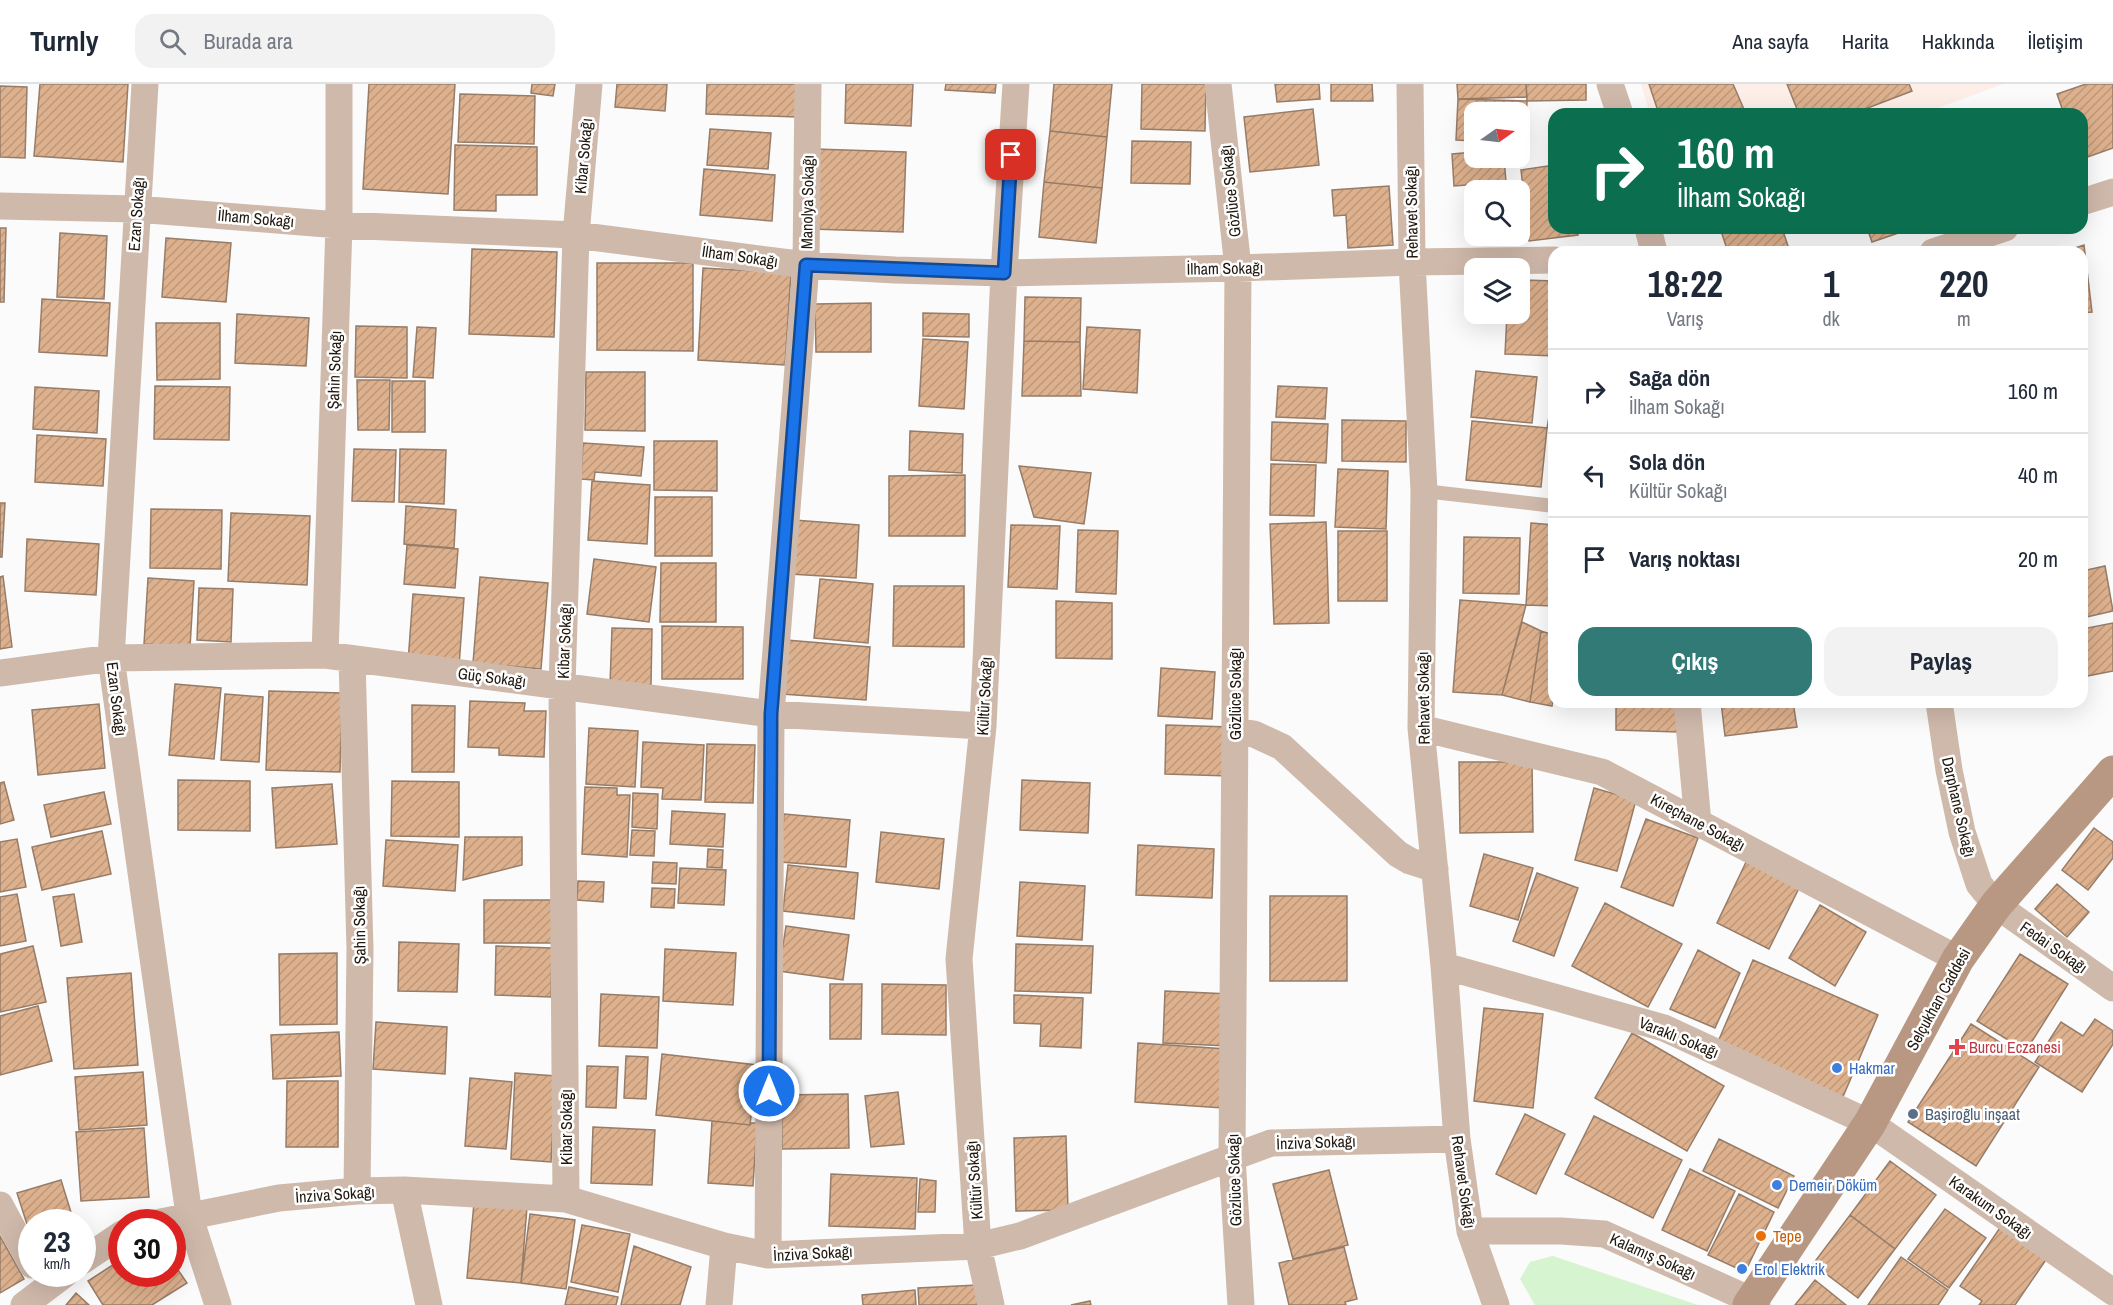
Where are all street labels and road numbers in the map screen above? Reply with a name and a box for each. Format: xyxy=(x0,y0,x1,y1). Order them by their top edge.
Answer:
street label: Kibar Sokağı xyxy=(569,117,597,195)
street label: Gözlüce Sokağı xyxy=(1214,144,1246,238)
street label: Manolya Sokağı xyxy=(795,155,819,249)
street label: Rehavet Sokağı xyxy=(1399,165,1423,259)
street label: Ezan Sokağı xyxy=(122,176,150,252)
street label: İlham Sokağı xyxy=(217,204,295,232)
street label: İlham Sokağı xyxy=(701,240,779,272)
street label: İlham Sokağı xyxy=(1187,256,1263,280)
street label: Şahin Sokağı xyxy=(322,330,346,410)
street label: Kibar Sokağı xyxy=(552,603,576,679)
street label: Gözlüce Sokağı xyxy=(1224,648,1246,740)
street label: Rehavet Sokağı xyxy=(1411,651,1435,745)
street label: Kültür Sokağı xyxy=(971,656,997,736)
street label: Ezan Sokağı xyxy=(102,661,132,737)
street label: Güç Sokağı xyxy=(457,662,527,692)
street label: Darphane Sokağı xyxy=(1937,755,1981,859)
street label: Kireçhane Sokağı xyxy=(1647,788,1749,856)
street label: Şahin Sokağı xyxy=(347,885,371,965)
street label: Fedai Sokağı xyxy=(2016,916,2092,978)
street label: Selçukhan Caddesi xyxy=(1901,944,1975,1054)
street label: Varaklı Sokağı xyxy=(1636,1011,1722,1063)
street label: Kibar Sokağı xyxy=(555,1089,577,1165)
street label: İnziva Sokağı xyxy=(1276,1130,1356,1154)
street label: Gözlüce Sokağı xyxy=(1221,1133,1247,1227)
street label: Rehavet Sokağı xyxy=(1447,1134,1481,1230)
street label: Kültür Sokağı xyxy=(960,1140,988,1220)
street label: Karakum Sokağı xyxy=(1945,1170,2037,1244)
street label: İnziva Sokağı xyxy=(295,1180,375,1208)
street label: Kalamış Sokağı xyxy=(1607,1227,1699,1285)
street label: İnziva Sokağı xyxy=(773,1240,853,1266)

